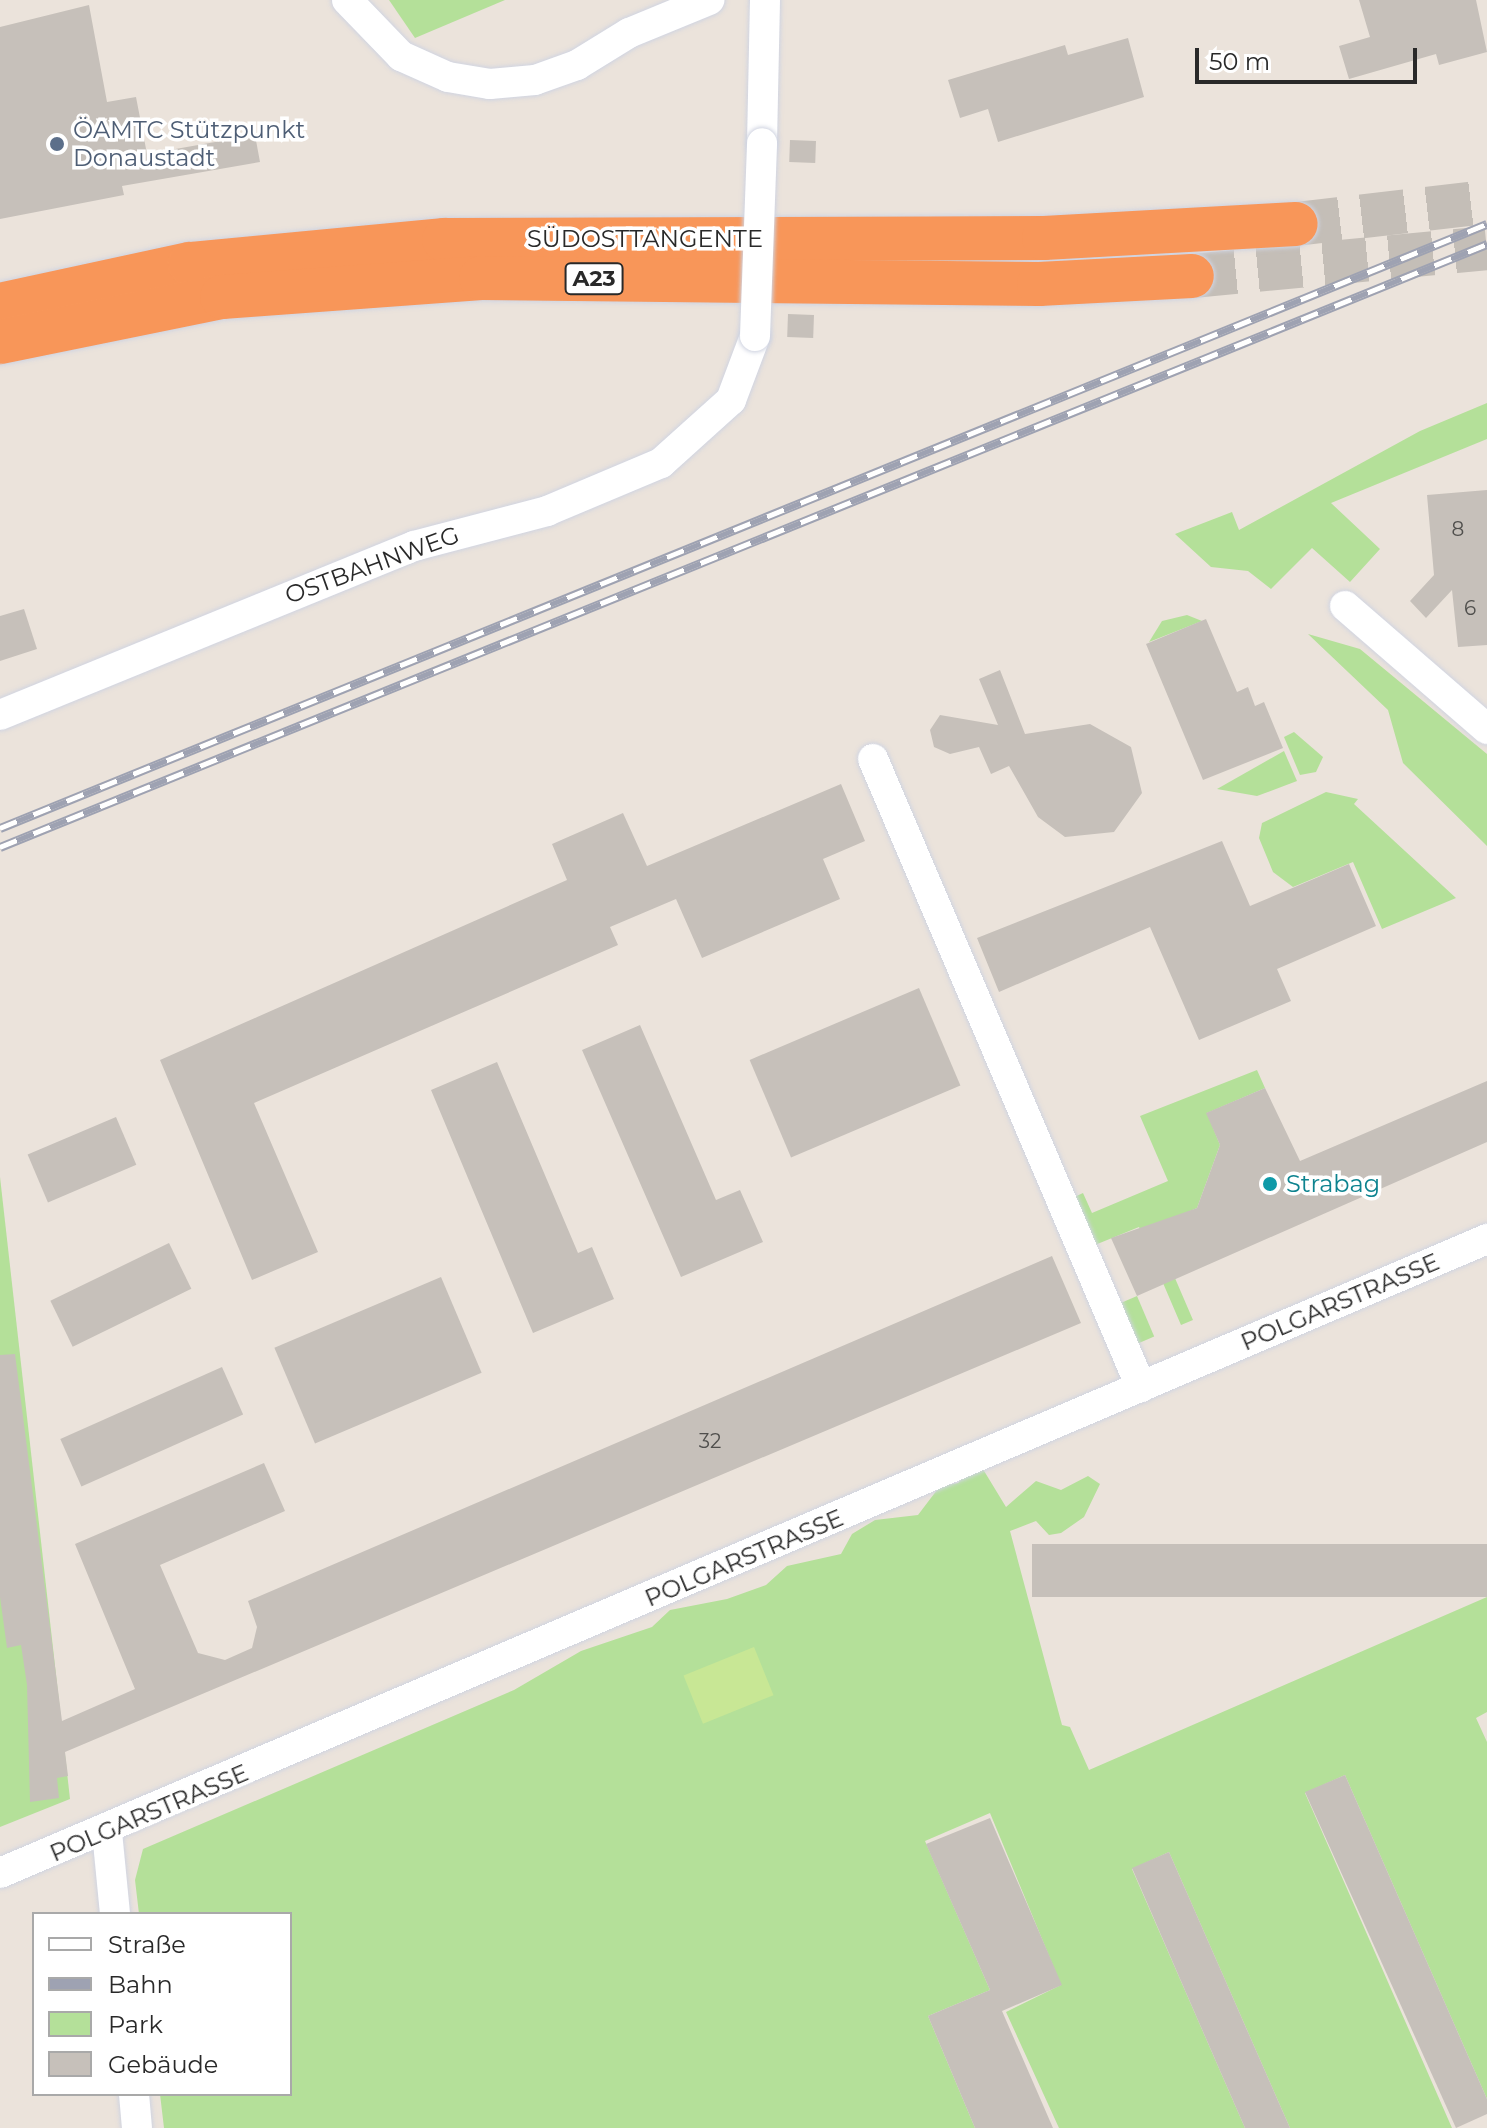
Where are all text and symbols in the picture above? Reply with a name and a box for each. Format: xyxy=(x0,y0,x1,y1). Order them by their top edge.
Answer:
scale bar xyxy=(1199,32,1421,82)
text: 50 m xyxy=(1209,47,1270,76)
place label: ÖAMTC Stützpunkt Donaustadt xyxy=(73,116,305,172)
marker: ÖAMTC Stützpunkt Donaustadt xyxy=(48,135,66,153)
street label: SÜDOSTTANGENTE xyxy=(527,225,763,253)
road number: A23 xyxy=(564,261,624,297)
house number: 8 xyxy=(1452,517,1464,541)
street label: OSTBAHNWEG xyxy=(281,520,463,610)
house number: 6 xyxy=(1464,596,1476,620)
place label: Strabag xyxy=(1286,1170,1380,1198)
marker: Strabag xyxy=(1261,1175,1279,1193)
street label: POLGARSTRASSE xyxy=(1236,1247,1444,1357)
house number: 32 xyxy=(699,1429,721,1453)
street label: POLGARSTRASSE xyxy=(640,1503,848,1613)
street label: POLGARSTRASSE xyxy=(45,1758,253,1868)
legend xyxy=(32,1912,292,2096)
text: Straße xyxy=(108,1930,186,1959)
text: Bahn xyxy=(108,1970,173,1999)
text: Park xyxy=(108,2010,163,2039)
text: Gebäude xyxy=(108,2050,218,2079)

